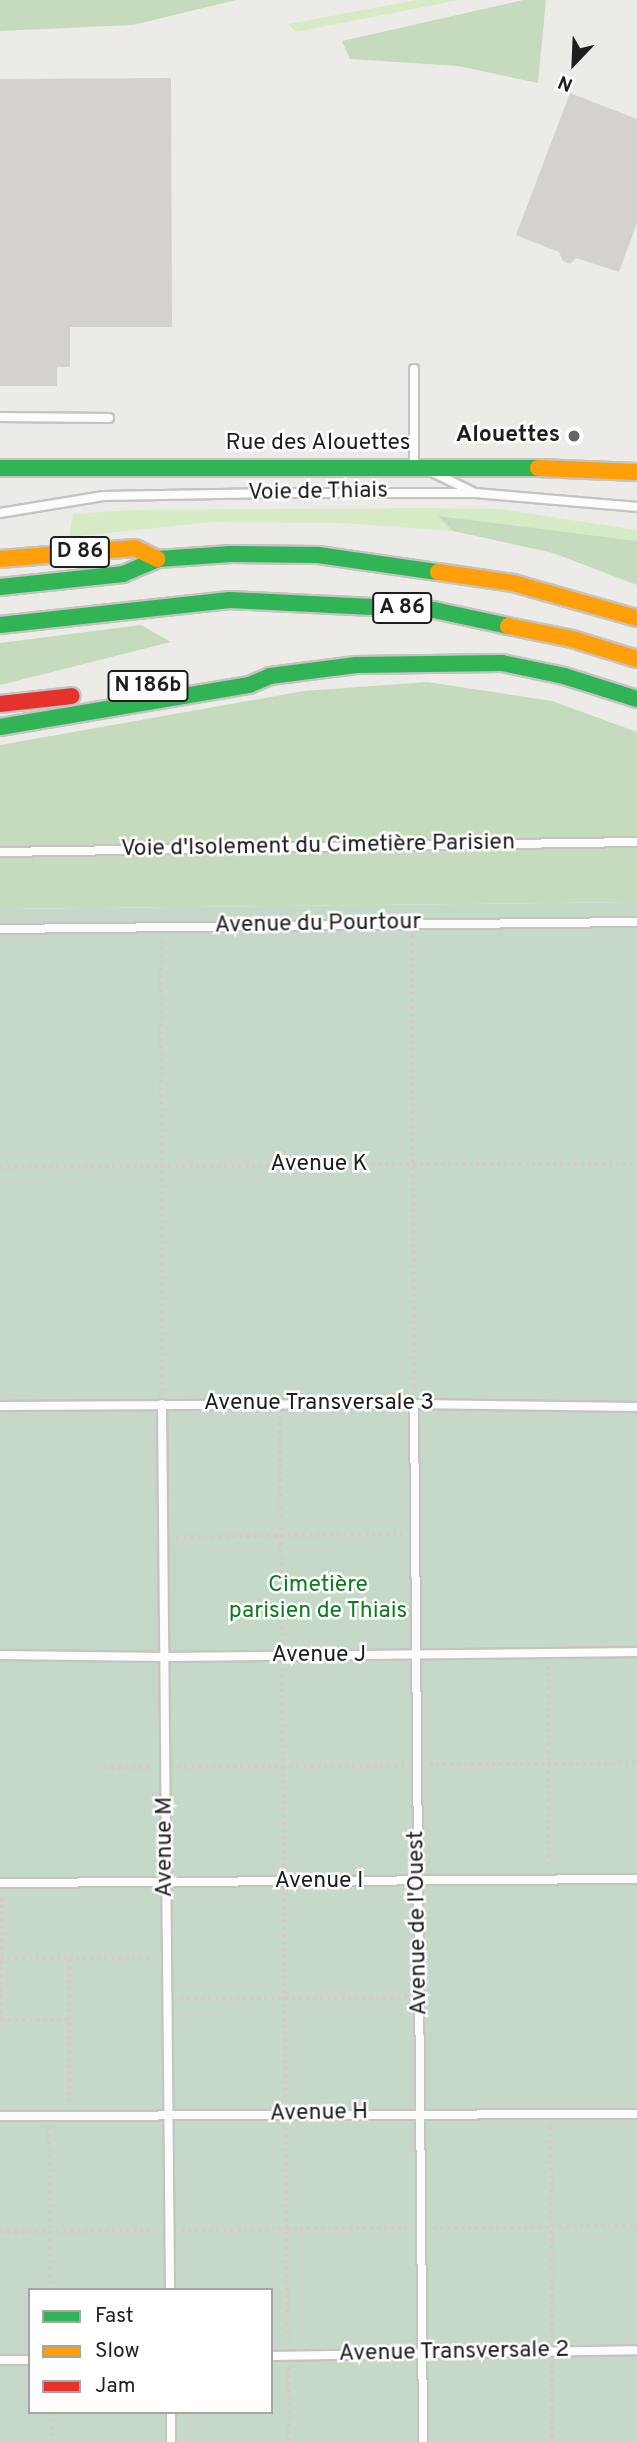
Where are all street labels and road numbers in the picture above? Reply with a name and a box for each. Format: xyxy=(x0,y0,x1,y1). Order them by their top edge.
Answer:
street label: Rue des Alouettes xyxy=(225,430,411,458)
street label: Voie de Thiais xyxy=(247,478,389,508)
road number: D 86 xyxy=(48,534,112,570)
road number: A 86 xyxy=(370,590,434,626)
road number: N 186b xyxy=(106,668,190,704)
street label: Voie d'Isolement du Cimetière Parisien xyxy=(121,830,515,864)
street label: Avenue du Pourtour xyxy=(214,909,422,941)
street label: Avenue K xyxy=(270,1151,368,1179)
street label: Avenue Transversale 3 xyxy=(203,1390,435,1418)
street label: Avenue J xyxy=(272,1642,366,1670)
street label: Avenue M xyxy=(152,1797,180,1897)
street label: Avenue de l'Ouest xyxy=(404,1830,434,2016)
street label: Avenue I xyxy=(275,1868,363,1896)
street label: Avenue H xyxy=(270,2099,368,2129)
street label: Avenue Transversale 2 xyxy=(338,2337,570,2369)

